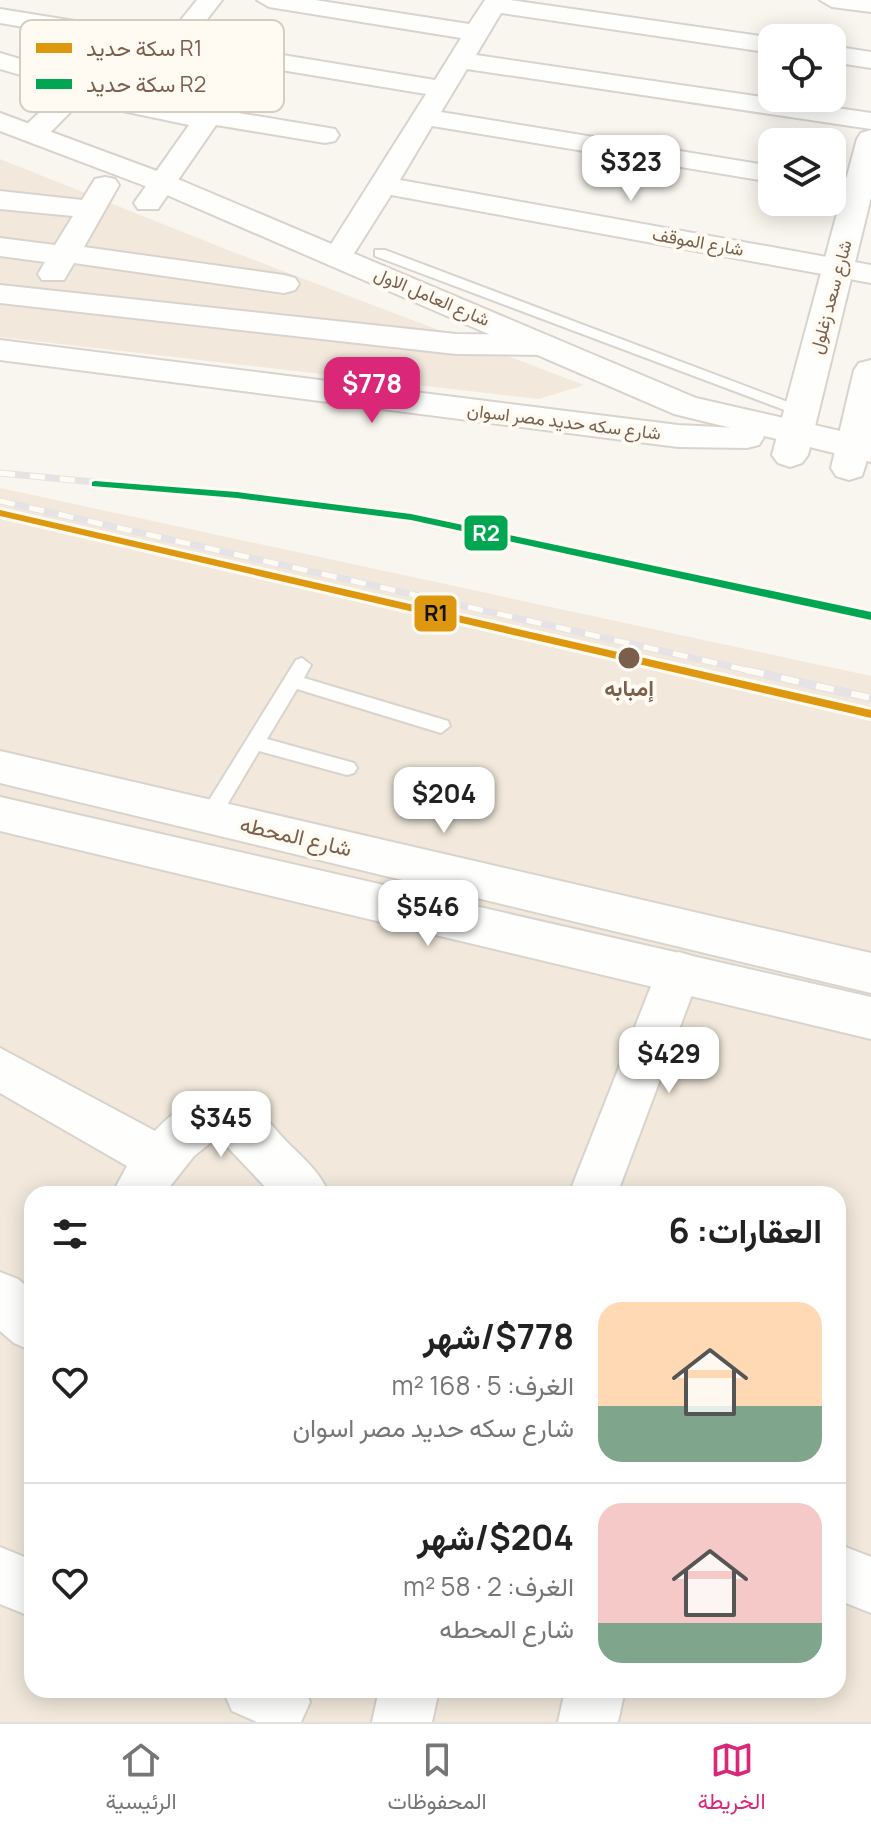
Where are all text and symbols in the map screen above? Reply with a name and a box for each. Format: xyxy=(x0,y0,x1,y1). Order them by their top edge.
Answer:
legend xyxy=(20,20,284,112)
map controls xyxy=(758,24,846,216)
button: locate xyxy=(758,24,846,112)
text: سكة حديد R1 xyxy=(86,33,202,63)
text: سكة حديد R2 xyxy=(86,69,206,99)
button: layers xyxy=(758,128,846,216)
pin: $323 xyxy=(584,135,678,203)
text: $323 xyxy=(600,143,662,179)
street label: شارع الموقف xyxy=(650,221,746,262)
street label: شارع سعد زغلول xyxy=(803,237,858,357)
street label: شارع العامل الاول xyxy=(371,261,494,332)
pin: $778 xyxy=(325,357,419,425)
text: $778 xyxy=(342,365,402,401)
street label: شارع سكه حديد مصر اسوان xyxy=(466,397,662,446)
line badge: R2 xyxy=(463,514,509,552)
text: R2 xyxy=(472,518,500,548)
line badge: R1 xyxy=(413,594,458,633)
text: R1 xyxy=(424,598,448,628)
marker: إمبابه xyxy=(616,645,642,671)
place label: إمبابه xyxy=(604,673,654,703)
pin: $204 xyxy=(397,767,491,835)
text: $204 xyxy=(412,775,476,811)
street label: شارع المحطه xyxy=(237,809,355,863)
pin: $546 xyxy=(381,880,475,948)
text: $546 xyxy=(396,888,460,924)
pin: $429 xyxy=(622,1027,716,1095)
text: $429 xyxy=(637,1035,701,1071)
pin: $345 xyxy=(174,1091,268,1159)
text: $345 xyxy=(190,1099,252,1135)
text: العقارات: 6 xyxy=(668,1207,822,1253)
icon: filters xyxy=(48,1212,92,1256)
text: $778/شهر xyxy=(423,1313,574,1359)
icon: home xyxy=(662,1334,758,1430)
icon: heart xyxy=(48,1360,92,1404)
text: الغرف: 5 · 168 m² xyxy=(391,1367,574,1403)
text: شارع سكه حديد مصر اسوان xyxy=(292,1409,574,1445)
text: $204/شهر xyxy=(417,1514,574,1560)
icon: home xyxy=(662,1535,758,1631)
icon: heart xyxy=(48,1561,92,1605)
text: الغرف: 2 · 58 m² xyxy=(403,1568,574,1604)
text: شارع المحطه xyxy=(439,1610,574,1646)
tab: الرئيسية xyxy=(105,1738,177,1821)
tab: المحفوظات xyxy=(387,1738,487,1821)
tab: الخريطة xyxy=(698,1738,766,1821)

